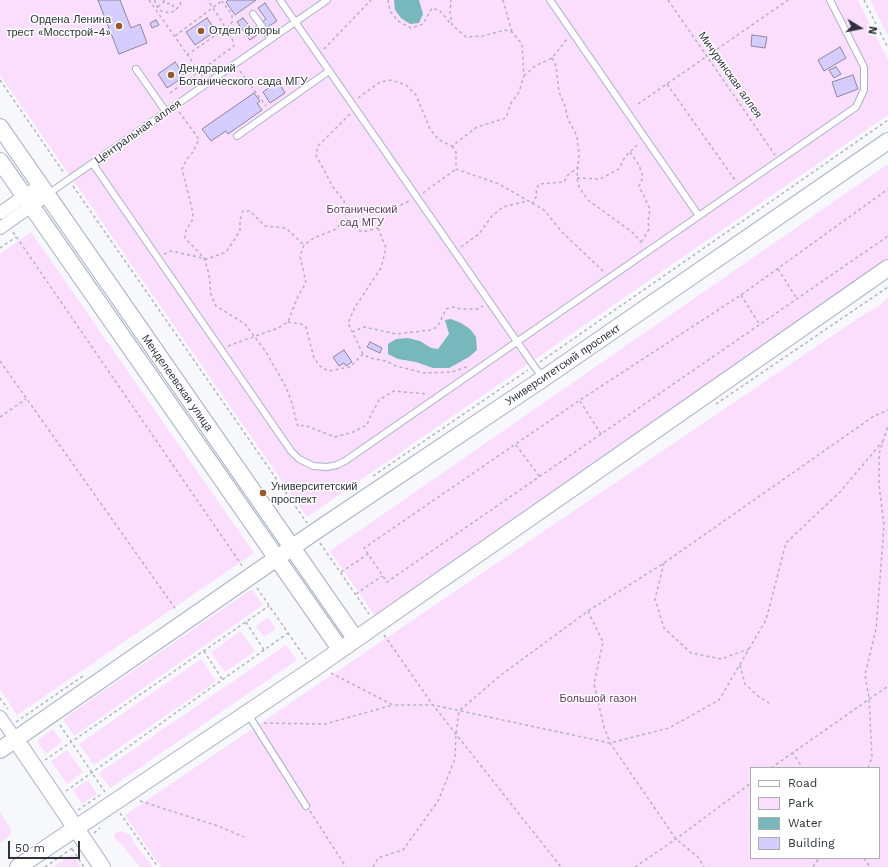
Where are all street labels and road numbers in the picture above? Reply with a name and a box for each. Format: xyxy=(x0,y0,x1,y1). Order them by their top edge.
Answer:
street label: Мичуринская аллея xyxy=(695,29,765,121)
street label: Центральная аллея xyxy=(92,97,184,167)
street label: Университетский проспект xyxy=(503,322,623,408)
street label: Менделеевская улица xyxy=(139,332,215,434)

